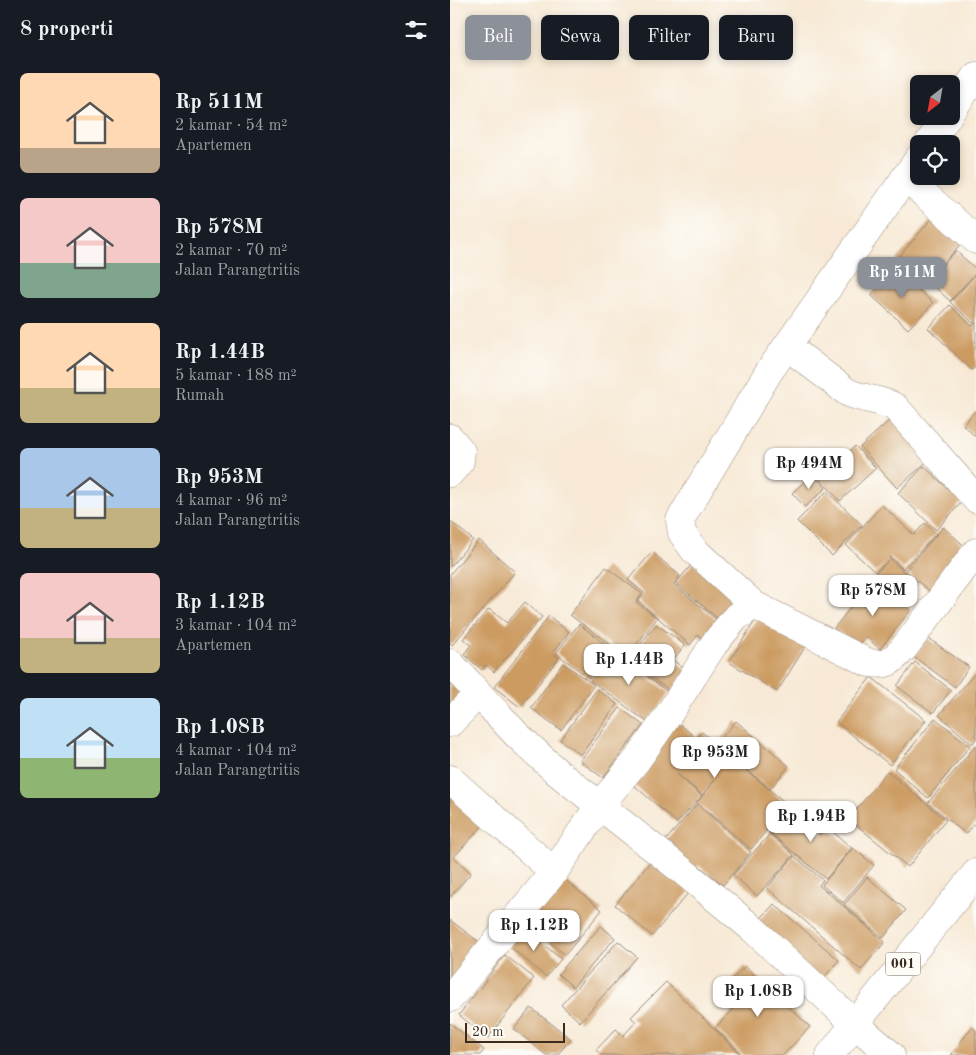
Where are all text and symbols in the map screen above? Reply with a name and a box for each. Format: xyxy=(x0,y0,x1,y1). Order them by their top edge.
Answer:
chip: Beli xyxy=(465,15,531,60)
chip: Sewa xyxy=(541,15,619,60)
chip: Filter xyxy=(629,15,709,60)
chip: Baru xyxy=(719,15,793,60)
icon: filters xyxy=(402,16,430,44)
text: 8 properti xyxy=(20,19,114,40)
north arrow xyxy=(910,75,960,125)
map controls xyxy=(910,75,960,185)
text: Rp 511M xyxy=(175,92,263,113)
icon: home xyxy=(60,93,120,153)
text: 2 kamar · 54 m² xyxy=(175,118,287,134)
button: locate xyxy=(910,135,960,185)
text: Apartemen xyxy=(175,138,252,154)
text: Rp 578M xyxy=(175,217,263,238)
icon: home xyxy=(60,218,120,278)
text: 2 kamar · 70 m² xyxy=(175,243,287,259)
pin: Rp 511M xyxy=(856,256,948,299)
text: Jalan Parangtritis xyxy=(175,263,300,279)
text: Rp 511M xyxy=(869,265,935,281)
text: Rp 1.44B xyxy=(175,342,265,363)
icon: home xyxy=(60,343,120,403)
text: 5 kamar · 188 m² xyxy=(175,368,297,384)
text: Rumah xyxy=(175,388,224,404)
pin: Rp 494M xyxy=(763,448,855,490)
text: Rp 494M xyxy=(776,456,842,472)
text: Rp 953M xyxy=(175,467,263,488)
icon: home xyxy=(60,468,120,528)
text: 4 kamar · 96 m² xyxy=(175,493,287,509)
text: Jalan Parangtritis xyxy=(175,513,300,529)
pin: Rp 578M xyxy=(827,574,919,617)
text: Rp 578M xyxy=(840,583,906,599)
text: Rp 1.12B xyxy=(175,592,265,613)
icon: home xyxy=(60,593,120,653)
text: 3 kamar · 104 m² xyxy=(175,618,297,634)
text: Apartemen xyxy=(175,638,252,654)
pin: Rp 1.44B xyxy=(577,644,681,686)
text: Rp 1.44B xyxy=(595,652,663,668)
text: Rp 1.08B xyxy=(175,717,265,738)
icon: home xyxy=(60,718,120,778)
pin: Rp 953M xyxy=(669,736,761,779)
text: 4 kamar · 104 m² xyxy=(175,743,297,759)
text: Rp 953M xyxy=(682,745,748,761)
text: Jalan Parangtritis xyxy=(175,763,300,779)
pin: Rp 1.94B xyxy=(759,800,863,843)
text: Rp 1.94B xyxy=(777,809,845,825)
pin: Rp 1.12B xyxy=(482,910,586,952)
text: Rp 1.12B xyxy=(500,918,568,934)
road number: 001 xyxy=(886,952,920,976)
pin: Rp 1.08B xyxy=(706,976,810,1018)
text: Rp 1.08B xyxy=(724,984,792,1000)
scale bar xyxy=(465,1020,565,1043)
text: 20 m xyxy=(472,1025,503,1039)

